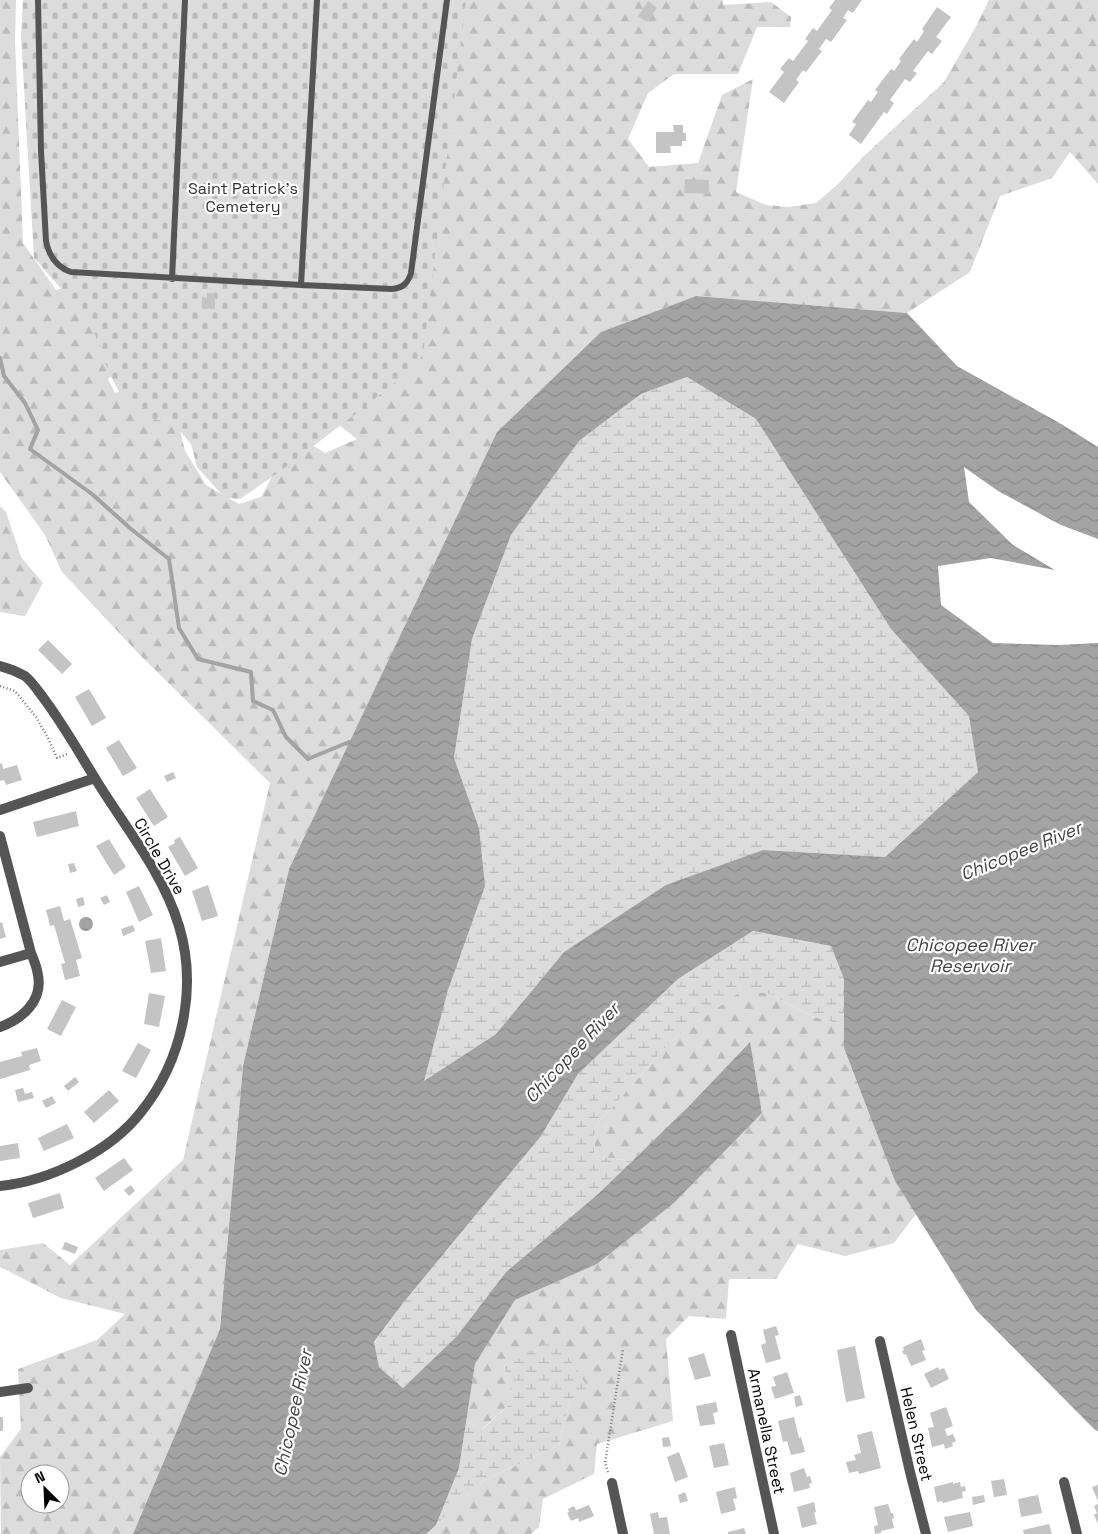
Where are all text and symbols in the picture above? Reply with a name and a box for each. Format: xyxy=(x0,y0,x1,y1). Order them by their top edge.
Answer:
park label: Saint Patrick's Cemetery xyxy=(188,178,298,217)
street label: Circle Drive xyxy=(129,814,190,898)
water label: Chicopee River xyxy=(957,815,1087,885)
water label: Chicopee River Reservoir xyxy=(906,933,1037,977)
water label: Chicopee River xyxy=(519,996,626,1108)
water label: Chicopee River xyxy=(268,1345,318,1478)
street label: Armanella Street xyxy=(743,1366,790,1496)
street label: Helen Street xyxy=(895,1385,938,1483)
north arrow xyxy=(20,1464,70,1514)
text: N xyxy=(32,1467,48,1487)

